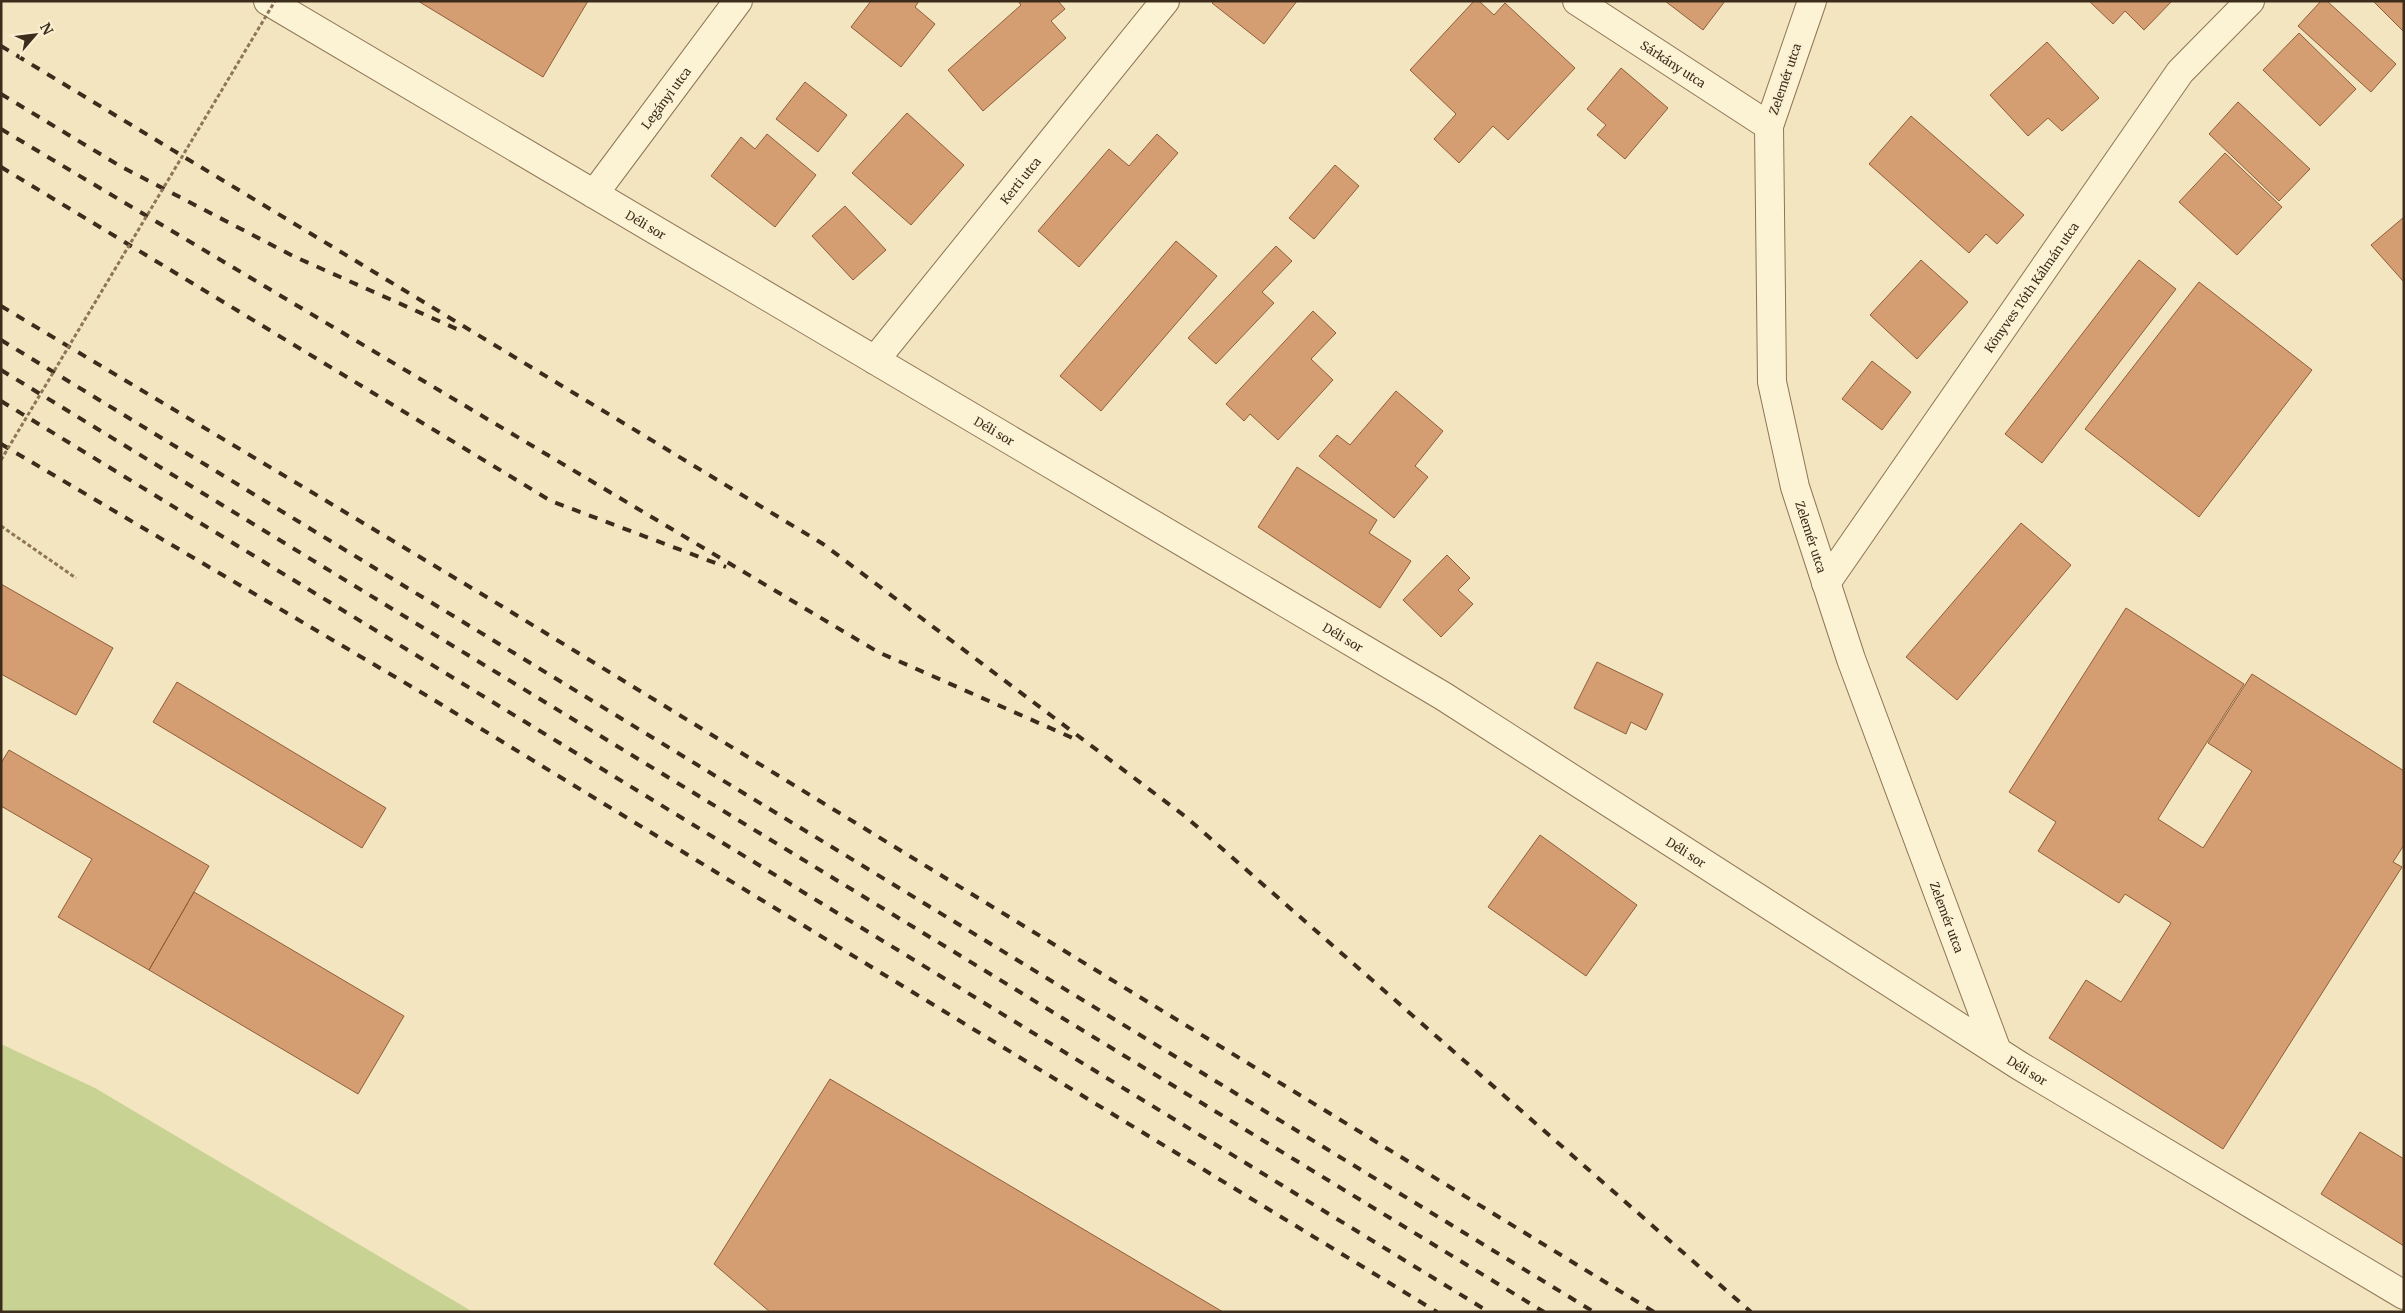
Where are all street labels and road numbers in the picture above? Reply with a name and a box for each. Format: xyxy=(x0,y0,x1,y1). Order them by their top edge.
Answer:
street label: Sárkány utca xyxy=(1638,37,1709,91)
street label: Zelemér utca xyxy=(1766,41,1804,117)
street label: Legányi utca xyxy=(638,64,694,132)
street label: Kerti utca xyxy=(997,153,1044,207)
street label: Déli sor xyxy=(623,207,669,243)
street label: Könyves Tóth Kálmán utca xyxy=(1981,219,2082,355)
street label: Déli sor xyxy=(972,413,1018,449)
street label: Zelemér utca xyxy=(1792,499,1830,575)
street label: Déli sor xyxy=(1320,619,1366,655)
street label: Déli sor xyxy=(1663,834,1709,871)
street label: Zelemér utca xyxy=(1927,879,1967,955)
street label: Déli sor xyxy=(2004,1052,2051,1088)

